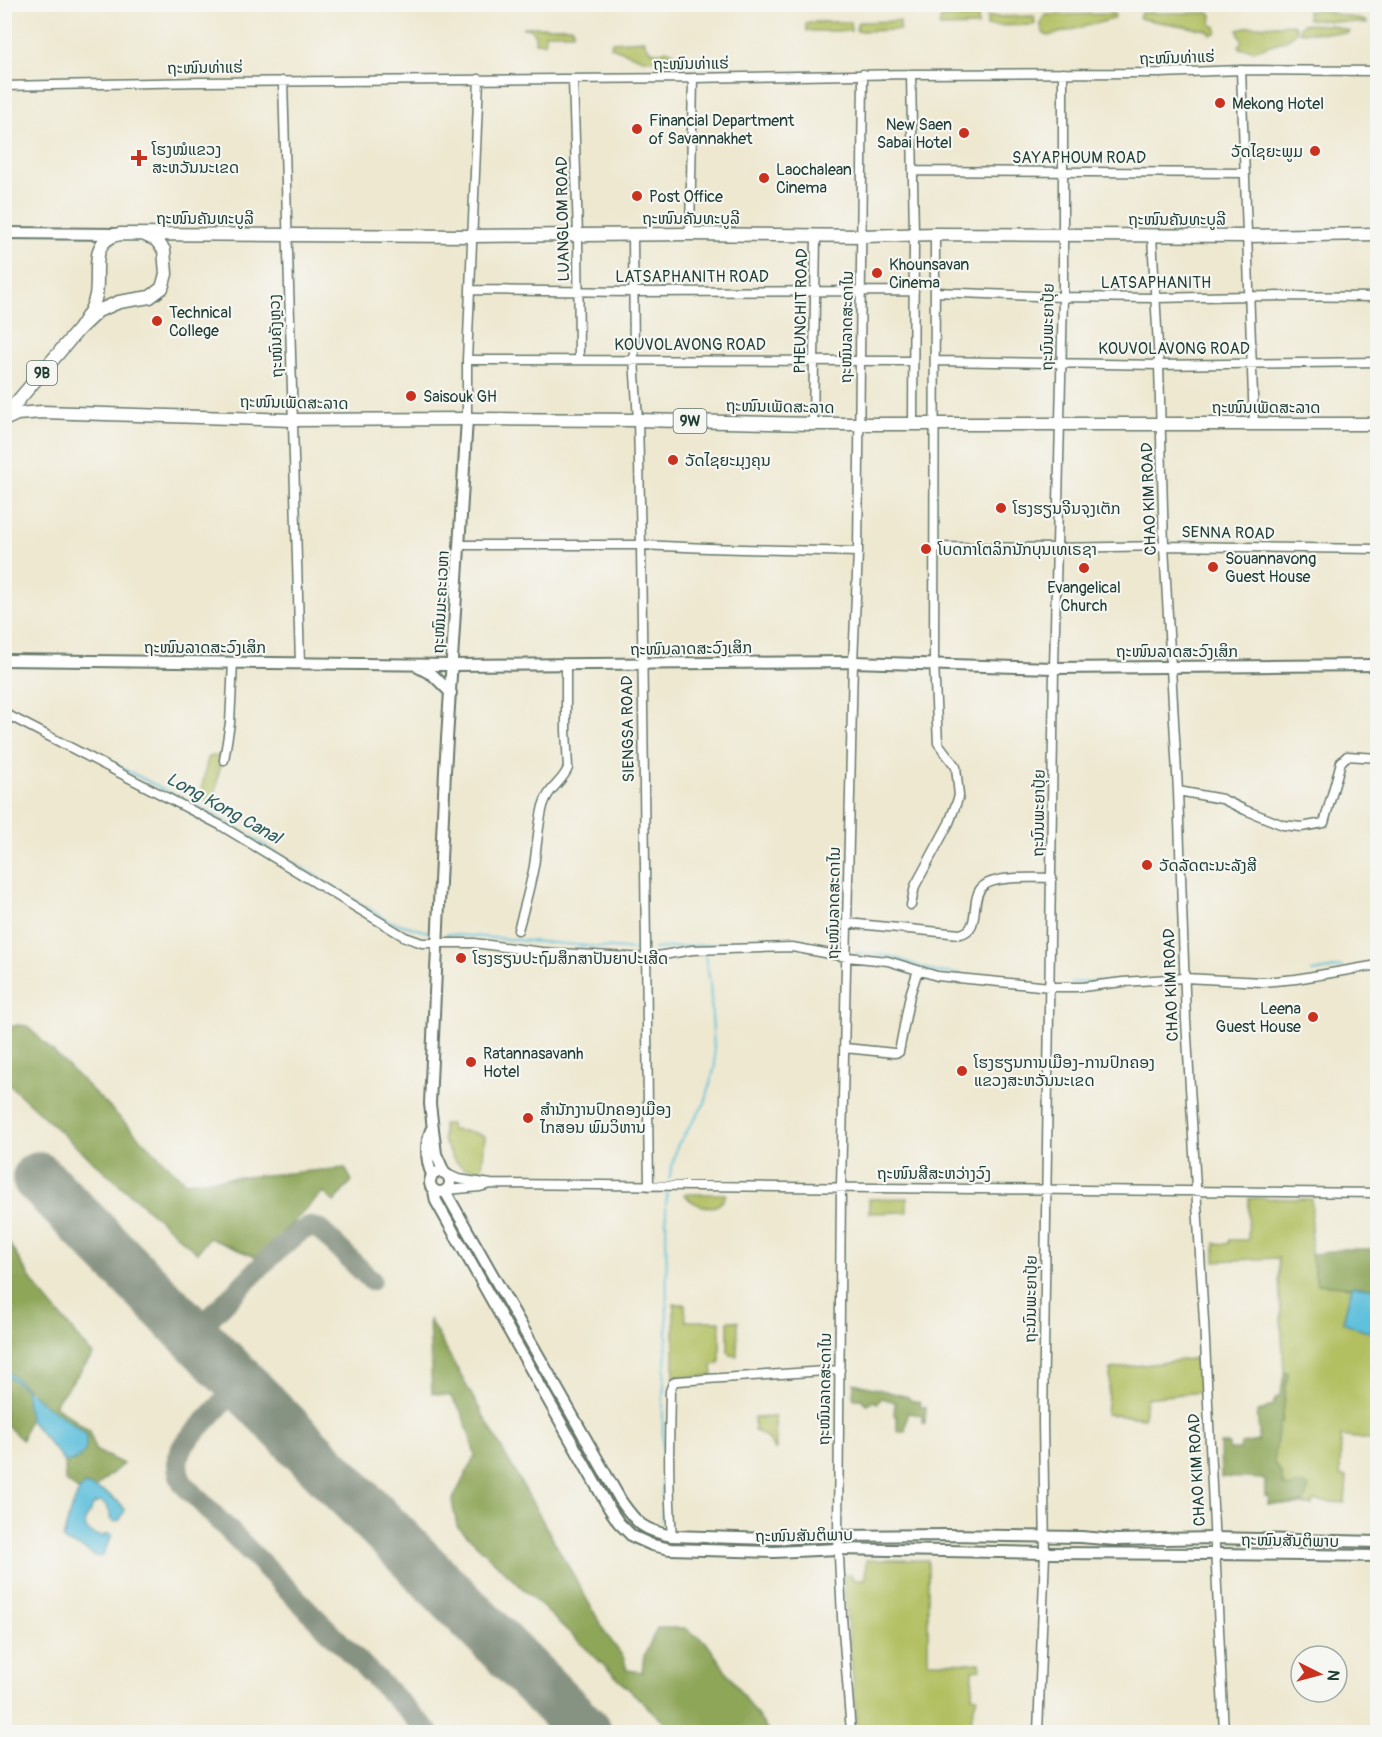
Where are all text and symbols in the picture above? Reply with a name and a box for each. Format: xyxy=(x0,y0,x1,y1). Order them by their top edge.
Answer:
street label: ຖະໜົນທ່າແຮ່ xyxy=(1139,47,1215,69)
street label: ຖະໜົນທ່າແຮ່ xyxy=(653,53,729,75)
street label: ຖະໜົນທ່າແຮ່ xyxy=(167,57,243,79)
place label: Mekong Hotel xyxy=(1232,94,1324,114)
marker: Mekong Hotel xyxy=(1213,96,1227,110)
place label: Financial Department of Savannakhet xyxy=(649,111,795,149)
place label: New Saen Sabai Hotel xyxy=(877,115,952,153)
marker: Financial Department of Savannakhet xyxy=(630,122,644,136)
marker: New Saen Sabai Hotel xyxy=(957,126,971,140)
place label: ໂຮງໝໍແຂວງ ສະຫວັນນະເຂດ xyxy=(151,140,239,178)
place label: ວັດໄຊຍະພູມ xyxy=(1231,142,1303,162)
marker: ວັດໄຊຍະພູມ xyxy=(1308,144,1322,158)
street label: SAYAPHOUM ROAD xyxy=(1012,148,1146,168)
marker: ໂຮງໝໍແຂວງ ສະຫວັນນະເຂດ xyxy=(130,149,148,167)
street label: LUANGLOM ROAD xyxy=(552,156,574,282)
place label: Laochalean Cinema xyxy=(776,160,852,198)
marker: Laochalean Cinema xyxy=(757,171,771,185)
place label: Post Office xyxy=(649,187,723,207)
marker: Post Office xyxy=(630,189,644,203)
street label: ຖະໜົນຄັນທະບູລີ xyxy=(156,209,254,229)
street label: ຖະໜົນຄັນທະບູລີ xyxy=(642,209,740,229)
street label: ຖະໜົນຄັນທະບູລີ xyxy=(1128,210,1226,230)
street label: PHEUNCHIT ROAD xyxy=(790,248,812,374)
place label: Khounsavan Cinema xyxy=(889,255,969,293)
marker: Khounsavan Cinema xyxy=(870,266,884,280)
street label: LATSAPHANITH ROAD xyxy=(615,267,769,287)
street label: ຖະໜົນລາດສະດາໄນ xyxy=(836,270,858,384)
street label: LATSAPHANITH xyxy=(1101,273,1211,293)
street label: ຖະນົນພະຍາປຸ້ຍ xyxy=(1037,283,1059,371)
street label: ຖະໜົນຄັງຫຼວງ xyxy=(265,294,287,378)
place label: Technical College xyxy=(169,303,232,341)
marker: Technical College xyxy=(150,314,164,328)
street label: KOUVOLAVONG ROAD xyxy=(614,335,766,355)
street label: KOUVOLAVONG ROAD xyxy=(1098,339,1250,359)
road number: 9B xyxy=(27,361,57,385)
place label: Saisouk GH xyxy=(423,387,497,407)
marker: Saisouk GH xyxy=(404,389,418,403)
street label: ຖະໜົນເພັດສະລາດ xyxy=(239,392,349,414)
street label: ຖະໜົນເພັດສະລາດ xyxy=(725,396,835,418)
street label: ຖະໜົນເພັດສະລາດ xyxy=(1211,398,1321,418)
road number: 9W xyxy=(674,409,706,433)
street label: CHAO KIM ROAD xyxy=(1137,442,1161,556)
place label: ວັດໄຊຍະມຸງຄຸນ xyxy=(685,451,771,471)
marker: ວັດໄຊຍະມຸງຄຸນ xyxy=(666,453,680,467)
place label: ໂຮງຮຽນຈີນຈຸງເຕັກ xyxy=(1012,499,1121,519)
marker: ໂຮງຮຽນຈີນຈຸງເຕັກ xyxy=(994,501,1008,515)
street label: SENNA ROAD xyxy=(1181,522,1275,544)
place label: ໂບດກາໂຕລິກນັກບຸນເທເຣຊາ xyxy=(937,540,1097,560)
marker: ໂບດກາໂຕລິກນັກບຸນເທເຣຊາ xyxy=(919,542,933,556)
place label: Souannavong Guest House xyxy=(1225,549,1316,587)
street label: ຖະໜົນມະຄະເວຫາ xyxy=(428,550,454,654)
marker: Souannavong Guest House xyxy=(1206,560,1220,574)
marker: Evangelical Church xyxy=(1077,561,1091,575)
place label: Evangelical Church xyxy=(1047,578,1121,616)
street label: ຖະໜົນລາດສະວົງເສິກ xyxy=(144,638,266,658)
street label: ຖະໜົນລາດສະວົງເສິກ xyxy=(630,638,752,660)
street label: ຖະໜົນລາດສະວົງເສິກ xyxy=(1116,642,1238,662)
street label: SIENGSA ROAD xyxy=(617,675,639,783)
water label: Long Kong Canal xyxy=(162,767,287,850)
street label: ຖະນົນພະຍາປຸ້ຍ xyxy=(1028,769,1050,857)
street label: ຖະໜົນລາດສະດາໄນ xyxy=(823,846,845,960)
place label: ວັດລັດຕະນະລັງສີ xyxy=(1159,856,1257,876)
marker: ວັດລັດຕະນະລັງສີ xyxy=(1140,858,1154,872)
street label: CHAO KIM ROAD xyxy=(1159,928,1183,1042)
place label: ໂຮງຮຽນປະຖົມສຶກສາປັນຍາປະເສີດ xyxy=(472,949,668,969)
marker: ໂຮງຮຽນປະຖົມສຶກສາປັນຍາປະເສີດ xyxy=(454,951,468,965)
place label: Leena Guest House xyxy=(1216,999,1301,1037)
marker: Leena Guest House xyxy=(1306,1010,1320,1024)
place label: Ratannasavanh Hotel xyxy=(483,1044,584,1082)
place label: ໂຮງຮຽນການເມືອງ-ການປົກຄອງ ແຂວງສະຫວັນນະເຂດ xyxy=(973,1053,1155,1091)
marker: Ratannasavanh Hotel xyxy=(464,1055,478,1069)
marker: ໂຮງຮຽນການເມືອງ-ການປົກຄອງ ແຂວງສະຫວັນນະເຂດ xyxy=(955,1064,969,1078)
place label: ສຳນັກງານປົກຄອງເມືອງ ໄກສອນ ພົມວິຫານ xyxy=(539,1100,671,1138)
marker: ສຳນັກງານປົກຄອງເມືອງ ໄກສອນ ພົມວິຫານ xyxy=(521,1111,535,1125)
street label: ຖະໜົນສີສະຫວ່າງວົງ xyxy=(877,1164,991,1184)
street label: ຖະນົນພະຍາປຸ້ຍ xyxy=(1020,1255,1042,1343)
street label: ຖະໜົນລາດສະດາໄນ xyxy=(814,1332,836,1446)
street label: CHAO KIM ROAD xyxy=(1184,1413,1210,1527)
street label: ຖະໜົນສັນຕິພາບ xyxy=(755,1525,853,1547)
street label: ຖະໜົນສັນຕິພາບ xyxy=(1241,1530,1339,1552)
north arrow xyxy=(1289,1644,1349,1704)
text: N xyxy=(1322,1669,1343,1682)

